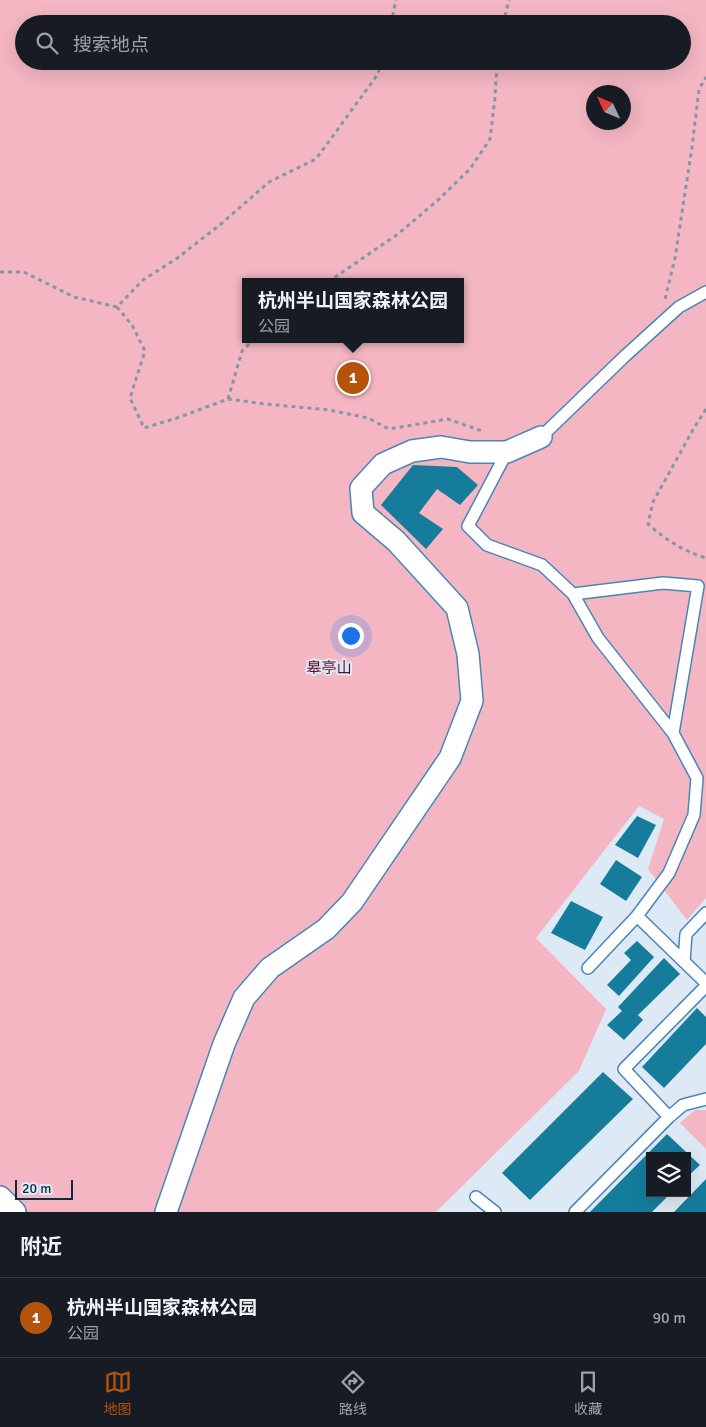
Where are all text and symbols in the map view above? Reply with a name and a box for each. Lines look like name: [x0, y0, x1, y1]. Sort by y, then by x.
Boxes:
search box: [15, 15, 691, 70]
icon: search: [33, 29, 61, 57]
text: 搜索地点: [73, 33, 149, 57]
north arrow: [586, 85, 631, 130]
popup: [242, 278, 464, 343]
text: 杭州半山国家森林公园: [258, 289, 448, 313]
text: 公园: [258, 317, 290, 337]
pin: 1: [337, 359, 369, 397]
your location: [338, 623, 364, 649]
park label: 皋亭山: [306, 659, 352, 677]
map controls: [646, 1152, 691, 1197]
button: layers: [646, 1152, 691, 1197]
scale bar: [15, 1177, 72, 1200]
text: 20 m: [22, 1180, 51, 1197]
text: 附近: [20, 1234, 62, 1260]
text: 杭州半山国家森林公园: [67, 1296, 257, 1320]
text: 1: [32, 1308, 40, 1328]
text: 90 m: [652, 1308, 686, 1328]
text: 公园: [67, 1324, 99, 1344]
tab: 地图: [104, 1368, 132, 1418]
tab: 路线: [339, 1368, 367, 1418]
tab: 收藏: [574, 1368, 602, 1418]

